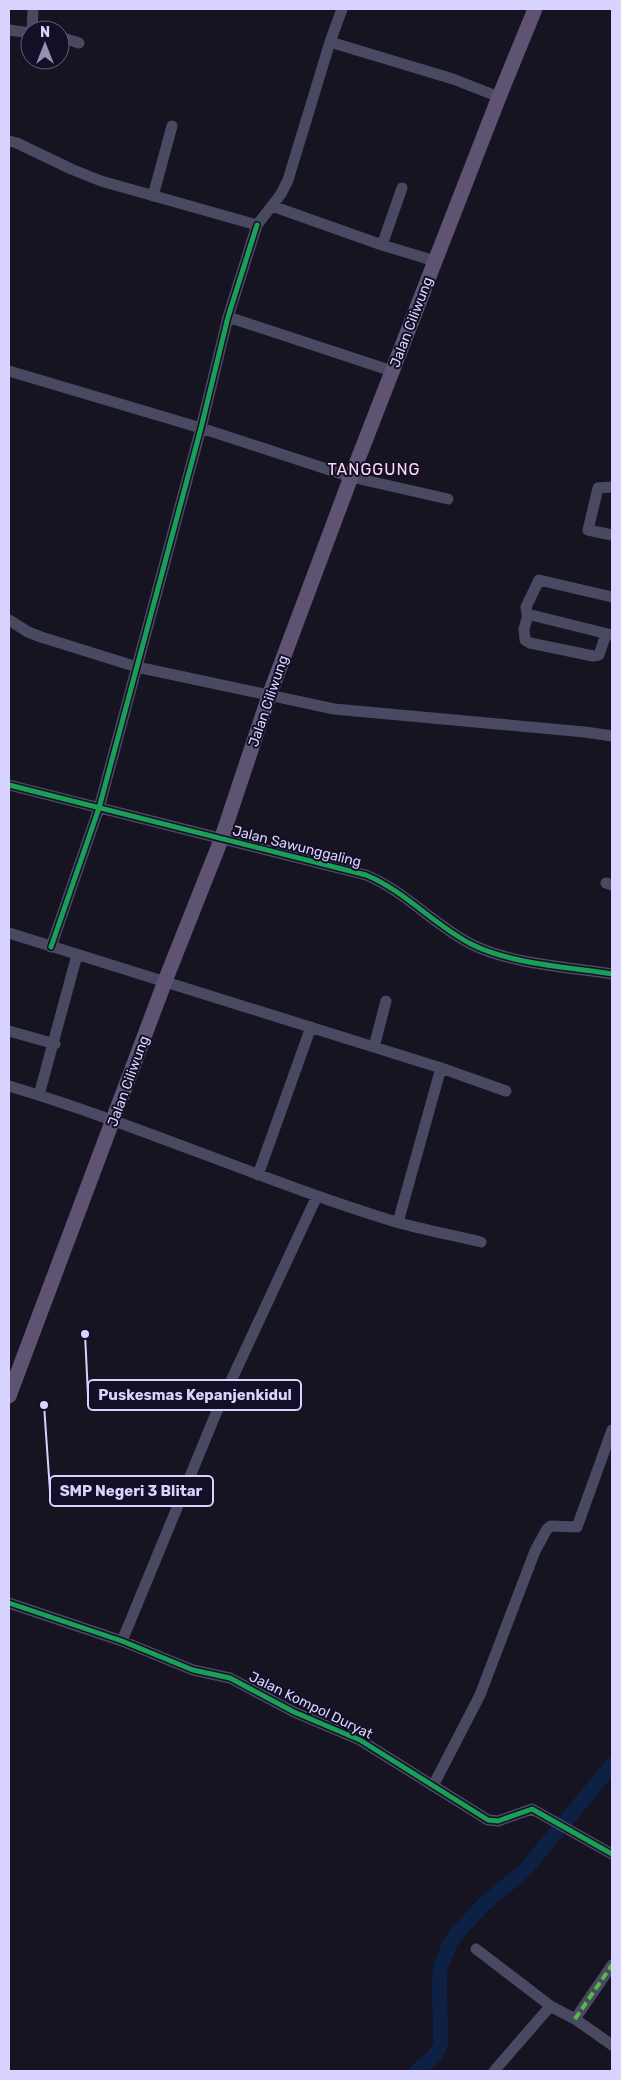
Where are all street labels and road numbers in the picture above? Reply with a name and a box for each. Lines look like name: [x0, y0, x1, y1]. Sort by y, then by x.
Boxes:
street label: Jalan Ciliwung: [386, 275, 437, 370]
street label: Jalan Ciliwung: [245, 653, 292, 749]
street label: Jalan Sawunggaling: [231, 822, 363, 871]
street label: Jalan Ciliwung: [104, 1033, 153, 1129]
street label: Jalan Kompol Duryat: [246, 1668, 376, 1743]

